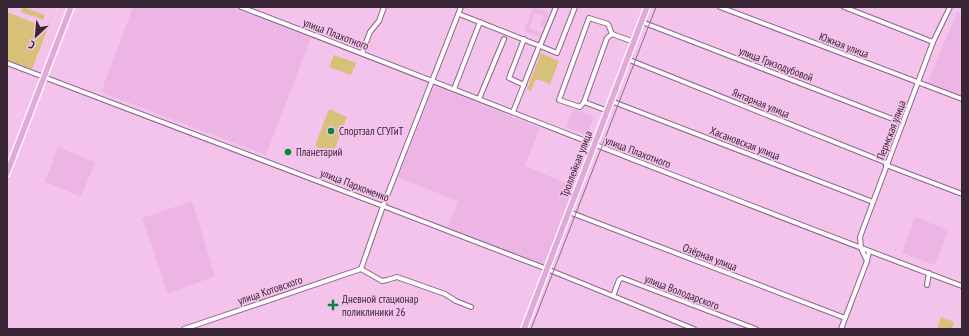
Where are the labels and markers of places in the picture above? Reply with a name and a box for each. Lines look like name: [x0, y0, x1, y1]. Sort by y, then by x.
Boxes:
place label: Спортзал СГУГиТ: [339, 124, 403, 138]
marker: Спортзал СГУГиТ: [326, 126, 336, 136]
place label: Планетарий: [296, 145, 343, 159]
marker: Планетарий: [283, 147, 293, 157]
place label: Дневной стационар поликлиники 26: [342, 292, 419, 319]
marker: Дневной стационар поликлиники 26: [327, 299, 339, 311]

